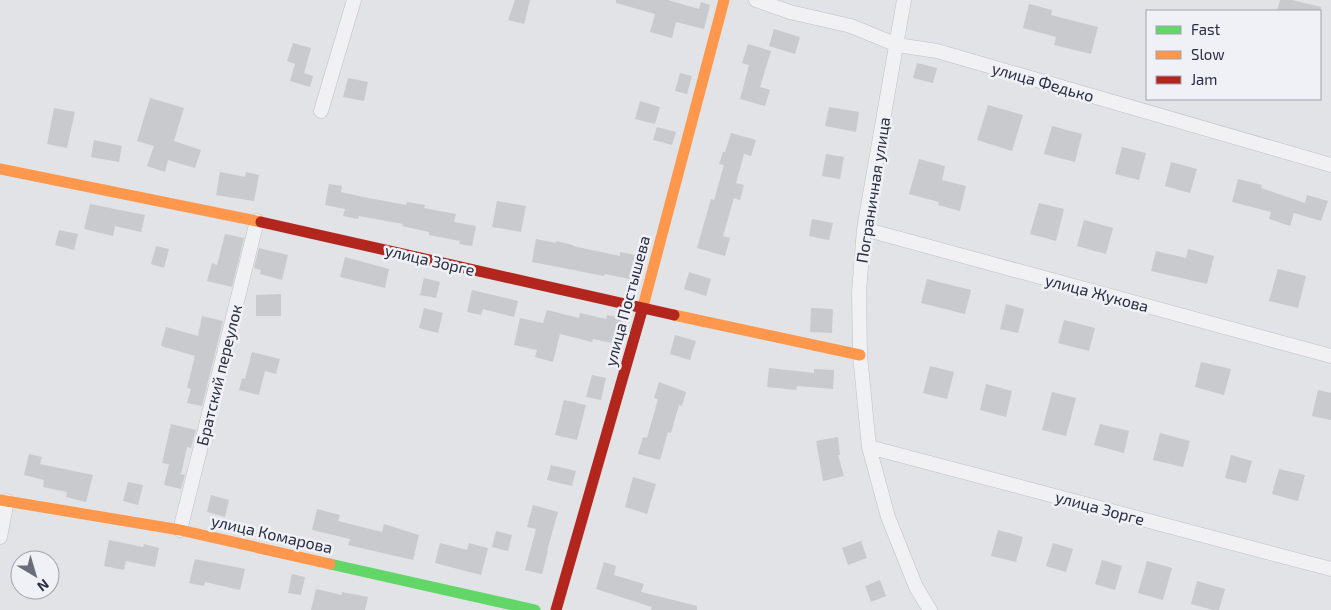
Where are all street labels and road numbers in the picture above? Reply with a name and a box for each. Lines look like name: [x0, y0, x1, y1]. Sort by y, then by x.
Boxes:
street label: улица Федько: [990, 58, 1096, 106]
street label: Пограничная улица: [852, 115, 894, 265]
street label: улица Постышева: [600, 233, 654, 369]
street label: улица Зорге: [383, 240, 477, 280]
street label: улица Жукова: [1043, 270, 1151, 316]
street label: Братский переулок: [192, 302, 246, 448]
street label: улица Зорге: [1053, 487, 1147, 529]
street label: улица Комарова: [209, 510, 335, 558]

